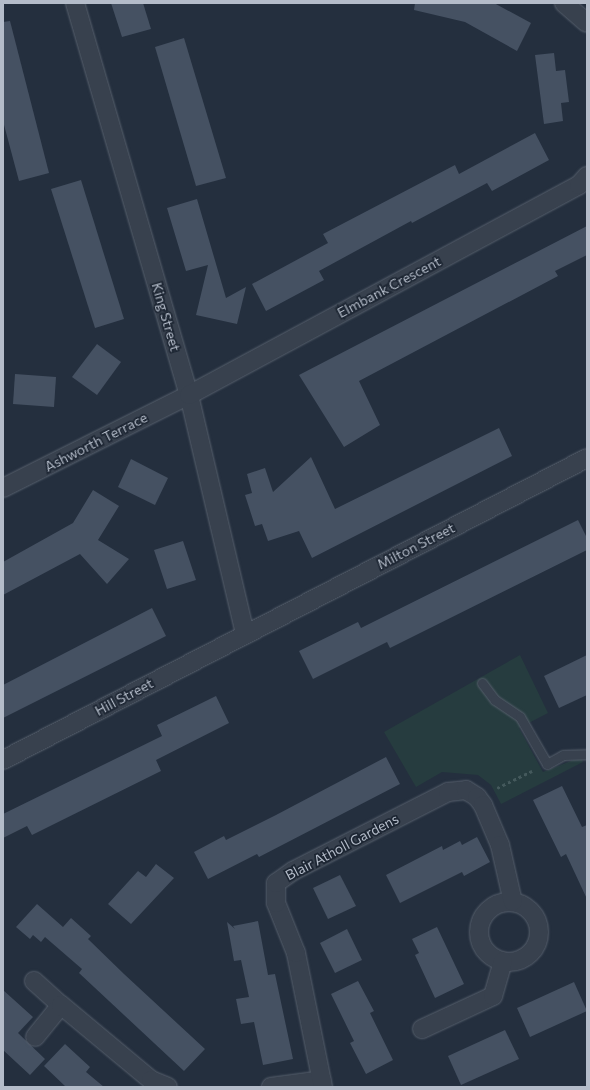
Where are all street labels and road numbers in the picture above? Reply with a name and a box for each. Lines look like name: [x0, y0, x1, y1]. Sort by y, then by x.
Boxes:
street label: Elmbank Crescent: [334, 253, 444, 321]
street label: King Street: [148, 281, 184, 353]
street label: Ashworth Terrace: [42, 409, 150, 475]
street label: Milton Street: [374, 519, 458, 573]
street label: Hill Street: [92, 675, 156, 719]
street label: Blair Atholl Gardens: [283, 810, 401, 884]

